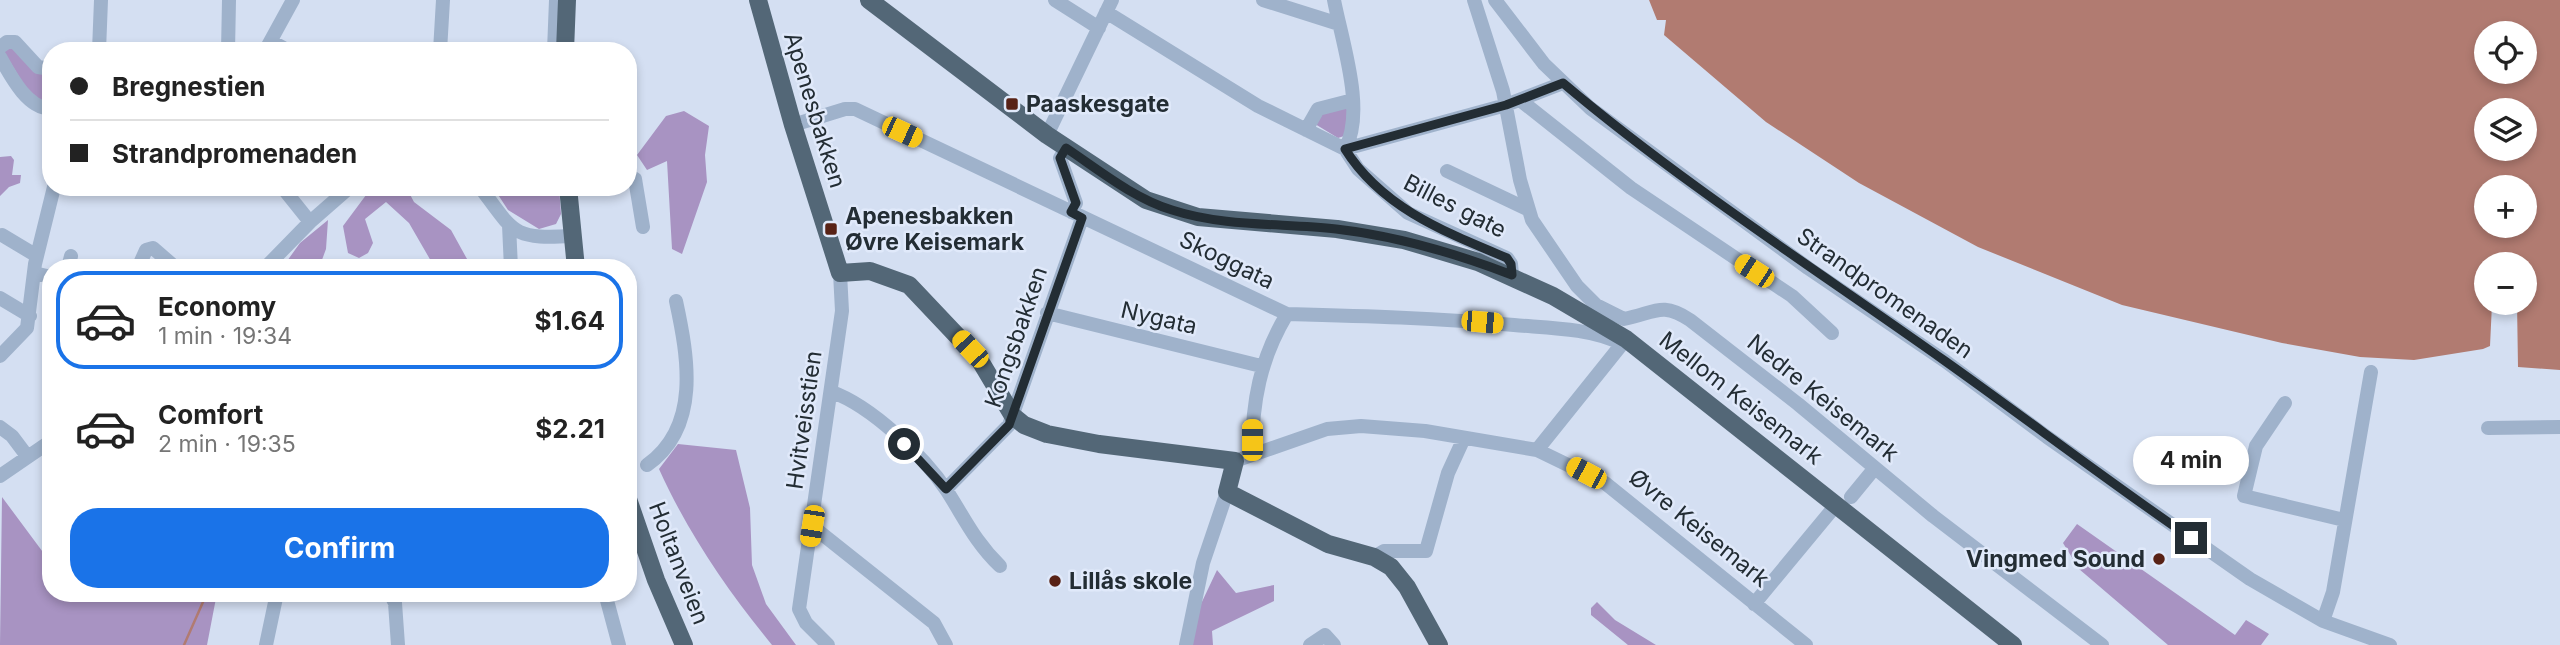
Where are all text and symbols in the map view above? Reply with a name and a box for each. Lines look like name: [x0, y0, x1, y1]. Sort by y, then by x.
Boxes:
map controls: [2474, 21, 2537, 315]
button: locate: [2474, 21, 2537, 84]
street label: Apenesbakken: [778, 29, 852, 191]
text: Bregnestien: [112, 71, 266, 102]
place label: Paaskesgate: [1026, 90, 1169, 118]
marker: Paaskesgate: [1004, 96, 1020, 112]
button: layers: [2474, 98, 2537, 161]
car: [879, 114, 926, 150]
text: Strandpromenaden: [112, 138, 357, 169]
street label: Billes gate: [1399, 168, 1511, 244]
button: +: [2474, 175, 2537, 238]
place label: Apenesbakken Øvre Keisemark: [845, 202, 1025, 256]
marker: Apenesbakken Øvre Keisemark: [823, 221, 839, 237]
street label: Strandpromenaden: [1791, 222, 1979, 364]
street label: Skoggata: [1175, 225, 1279, 295]
car: [1731, 251, 1778, 291]
button: −: [2474, 252, 2537, 315]
street label: Kongsbakken: [979, 263, 1053, 411]
icon: car: [74, 289, 137, 352]
text: Economy: [158, 291, 276, 322]
street label: Nygata: [1118, 296, 1200, 340]
text: $1.64: [534, 305, 605, 336]
car: [1461, 310, 1504, 334]
text: 1 min · 19:34: [158, 322, 292, 350]
car: [948, 326, 993, 372]
street label: Mellom Keisemark: [1654, 326, 1829, 471]
street label: Nedre Keisemark: [1742, 328, 1905, 468]
street label: Hvitveisstien: [780, 349, 828, 491]
icon: car: [74, 397, 137, 460]
text: Comfort: [158, 399, 263, 430]
text: $2.21: [535, 413, 605, 444]
car: [1242, 419, 1263, 461]
route start: [888, 428, 920, 460]
text: 2 min · 19:35: [158, 430, 296, 458]
callout: 4 min: [2133, 436, 2249, 486]
text: 4 min: [2160, 446, 2222, 474]
car: [1563, 454, 1610, 492]
street label: Øvre Keisemark: [1623, 463, 1775, 593]
street label: Holtanveien: [643, 498, 715, 628]
car: [799, 504, 826, 548]
button: Confirm: [70, 508, 609, 588]
route end: [2175, 522, 2207, 554]
place label: Vingmed Sound: [1966, 545, 2145, 573]
marker: Vingmed Sound: [2151, 551, 2167, 567]
place label: Lillås skole: [1069, 567, 1192, 595]
marker: Lillås skole: [1047, 573, 1063, 589]

